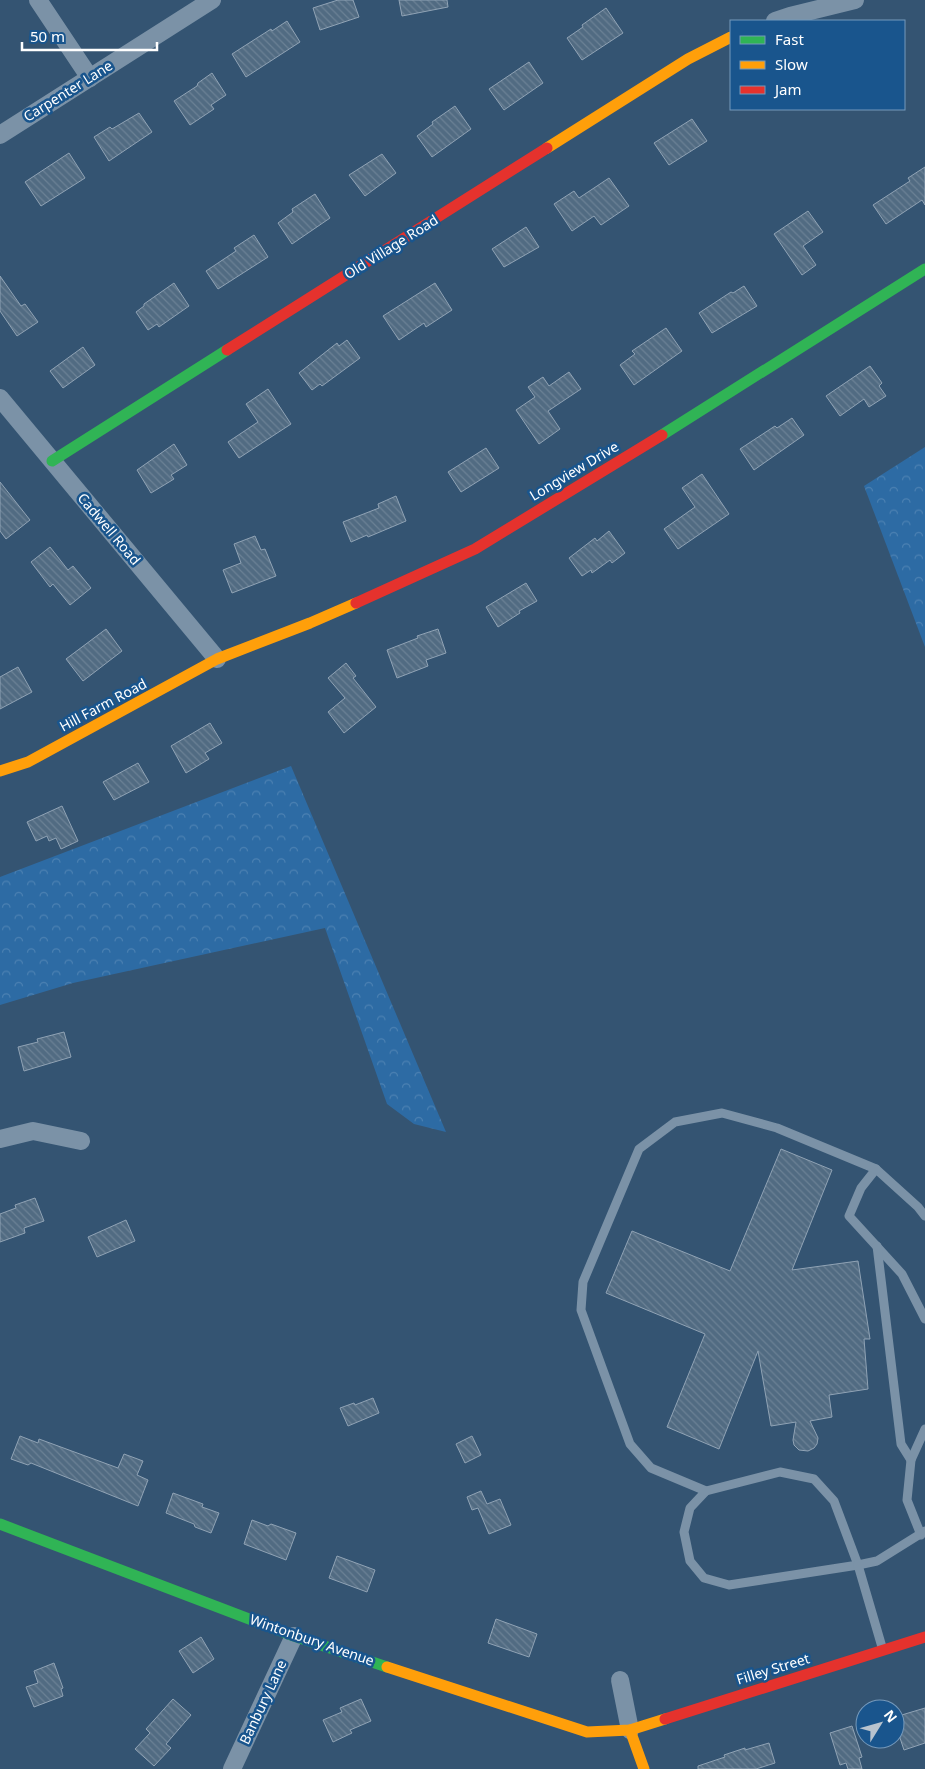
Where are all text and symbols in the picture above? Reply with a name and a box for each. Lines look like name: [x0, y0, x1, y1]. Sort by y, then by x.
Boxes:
scale bar: [22, 20, 158, 52]
legend: [730, 20, 905, 110]
text: 50 m: [30, 26, 65, 46]
text: Fast: [775, 29, 804, 49]
text: Slow: [775, 54, 808, 74]
street label: Carpenter Lane: [20, 56, 116, 126]
text: Jam: [773, 79, 802, 99]
street label: Old Village Road: [340, 210, 441, 283]
street label: Longview Drive: [526, 436, 622, 505]
street label: Cadwell Road: [74, 489, 145, 569]
street label: Hill Farm Road: [56, 674, 150, 736]
street label: Wintonbury Avenue: [247, 1609, 377, 1670]
street label: Filley Street: [734, 1648, 812, 1689]
street label: Banbury Lane: [235, 1656, 290, 1747]
north arrow: [855, 1699, 905, 1749]
text: N: [880, 1706, 902, 1726]

